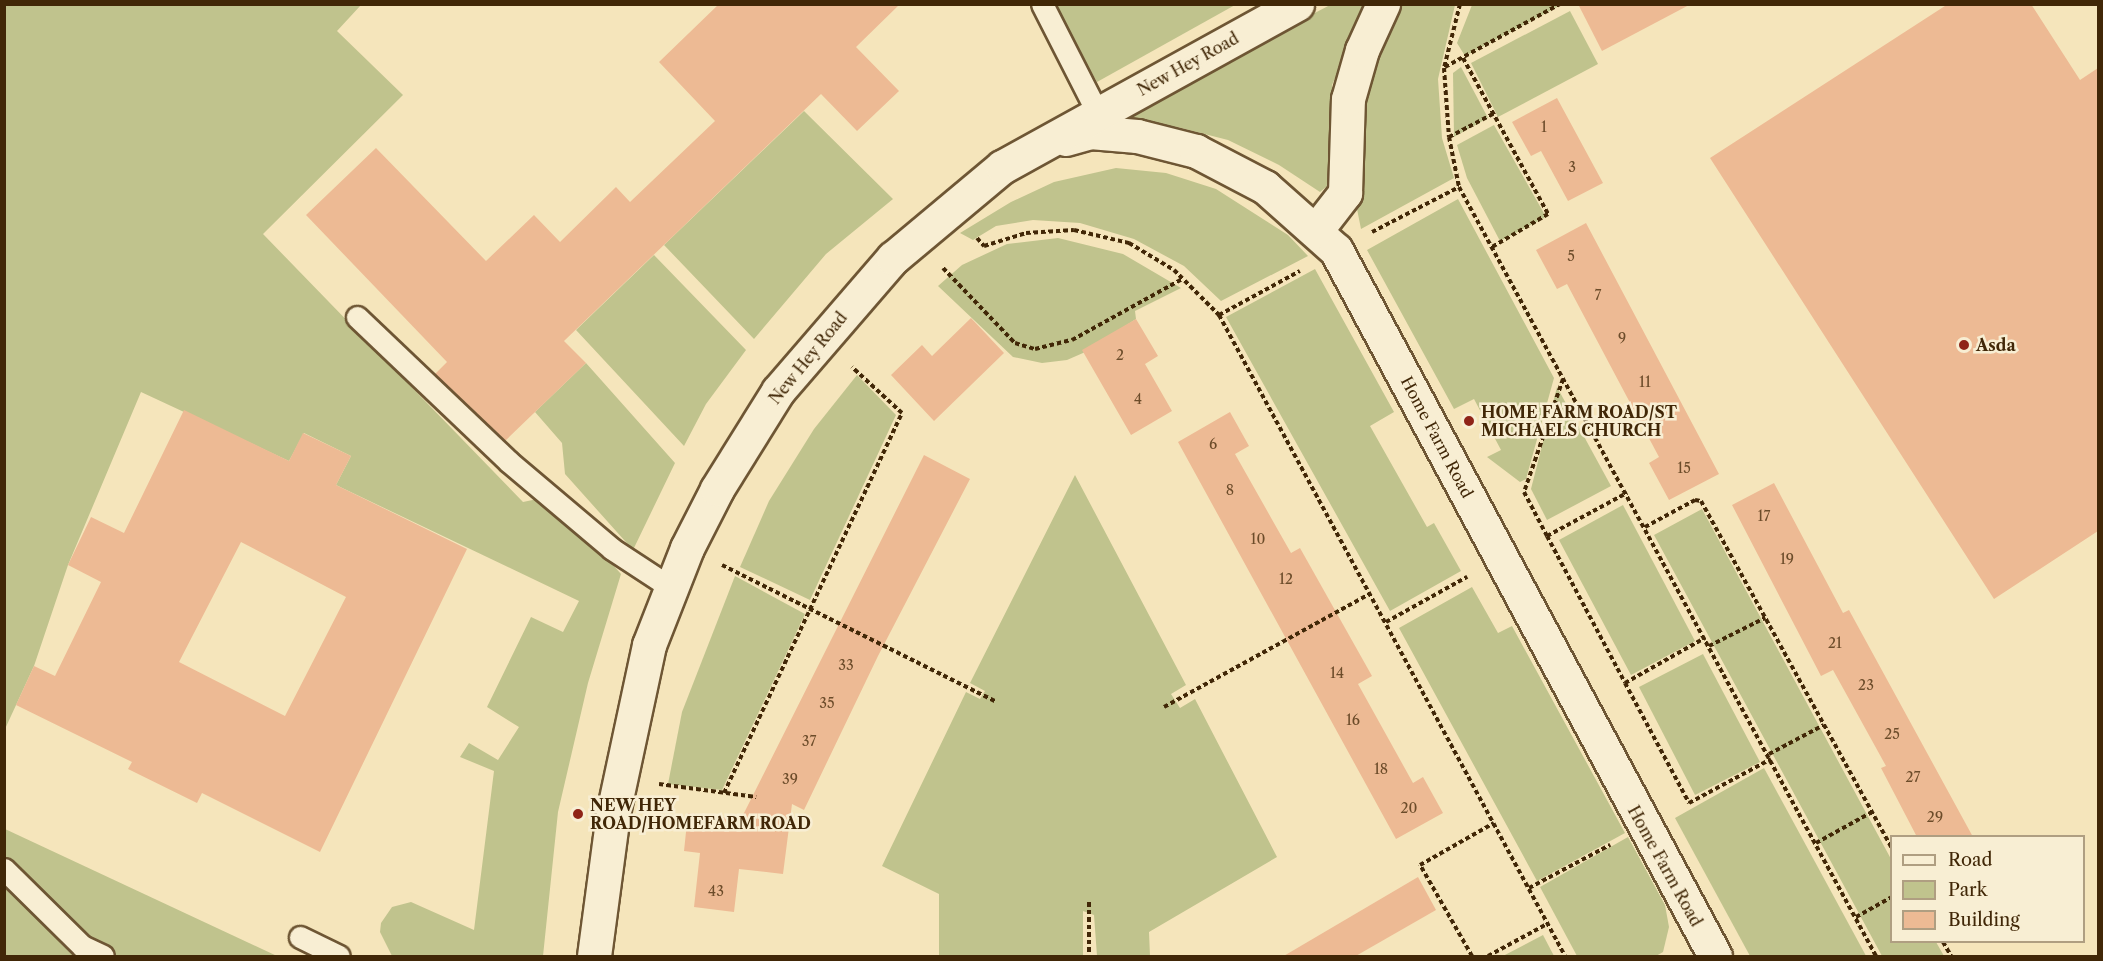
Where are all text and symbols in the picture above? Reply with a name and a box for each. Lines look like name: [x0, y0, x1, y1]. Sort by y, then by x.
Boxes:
street label: New Hey Road: [1134, 28, 1242, 100]
house number: 1: [1541, 119, 1547, 135]
house number: 3: [1568, 159, 1576, 175]
house number: 5: [1567, 248, 1575, 264]
house number: 7: [1595, 287, 1601, 303]
street label: New Hey Road: [765, 308, 851, 408]
house number: 9: [1618, 330, 1626, 346]
place label: Asda: [1976, 335, 2016, 355]
marker: Asda: [1957, 338, 1971, 352]
house number: 2: [1116, 347, 1124, 363]
street label: Home Farm Road: [1397, 373, 1477, 501]
house number: 11: [1639, 374, 1651, 390]
house number: 4: [1134, 391, 1142, 407]
place label: HOME FARM ROAD/ST MICHAELS CHURCH: [1481, 402, 1677, 440]
marker: HOME FARM ROAD/ST MICHAELS CHURCH: [1462, 414, 1476, 428]
house number: 6: [1209, 436, 1217, 452]
house number: 15: [1677, 460, 1691, 476]
house number: 8: [1226, 482, 1234, 498]
house number: 17: [1758, 508, 1770, 524]
house number: 10: [1251, 531, 1265, 547]
house number: 19: [1780, 551, 1794, 567]
house number: 12: [1279, 571, 1293, 587]
house number: 21: [1828, 635, 1842, 651]
house number: 33: [838, 657, 854, 673]
house number: 14: [1330, 665, 1344, 681]
house number: 23: [1858, 677, 1874, 693]
house number: 35: [819, 695, 835, 711]
house number: 16: [1346, 712, 1360, 728]
house number: 25: [1884, 726, 1900, 742]
house number: 37: [802, 733, 816, 749]
house number: 18: [1374, 761, 1388, 777]
house number: 27: [1906, 769, 1920, 785]
house number: 39: [782, 771, 798, 787]
place label: NEW HEY ROAD/HOMEFARM ROAD: [590, 795, 811, 833]
house number: 20: [1401, 800, 1417, 816]
street label: Home Farm Road: [1624, 802, 1706, 930]
marker: NEW HEY ROAD/HOMEFARM ROAD: [571, 807, 585, 821]
house number: 29: [1927, 809, 1943, 825]
legend: [1890, 835, 2085, 943]
text: Road: [1948, 849, 1993, 871]
text: Park: [1948, 879, 1987, 901]
house number: 43: [708, 883, 724, 899]
text: Building: [1948, 909, 2020, 931]

